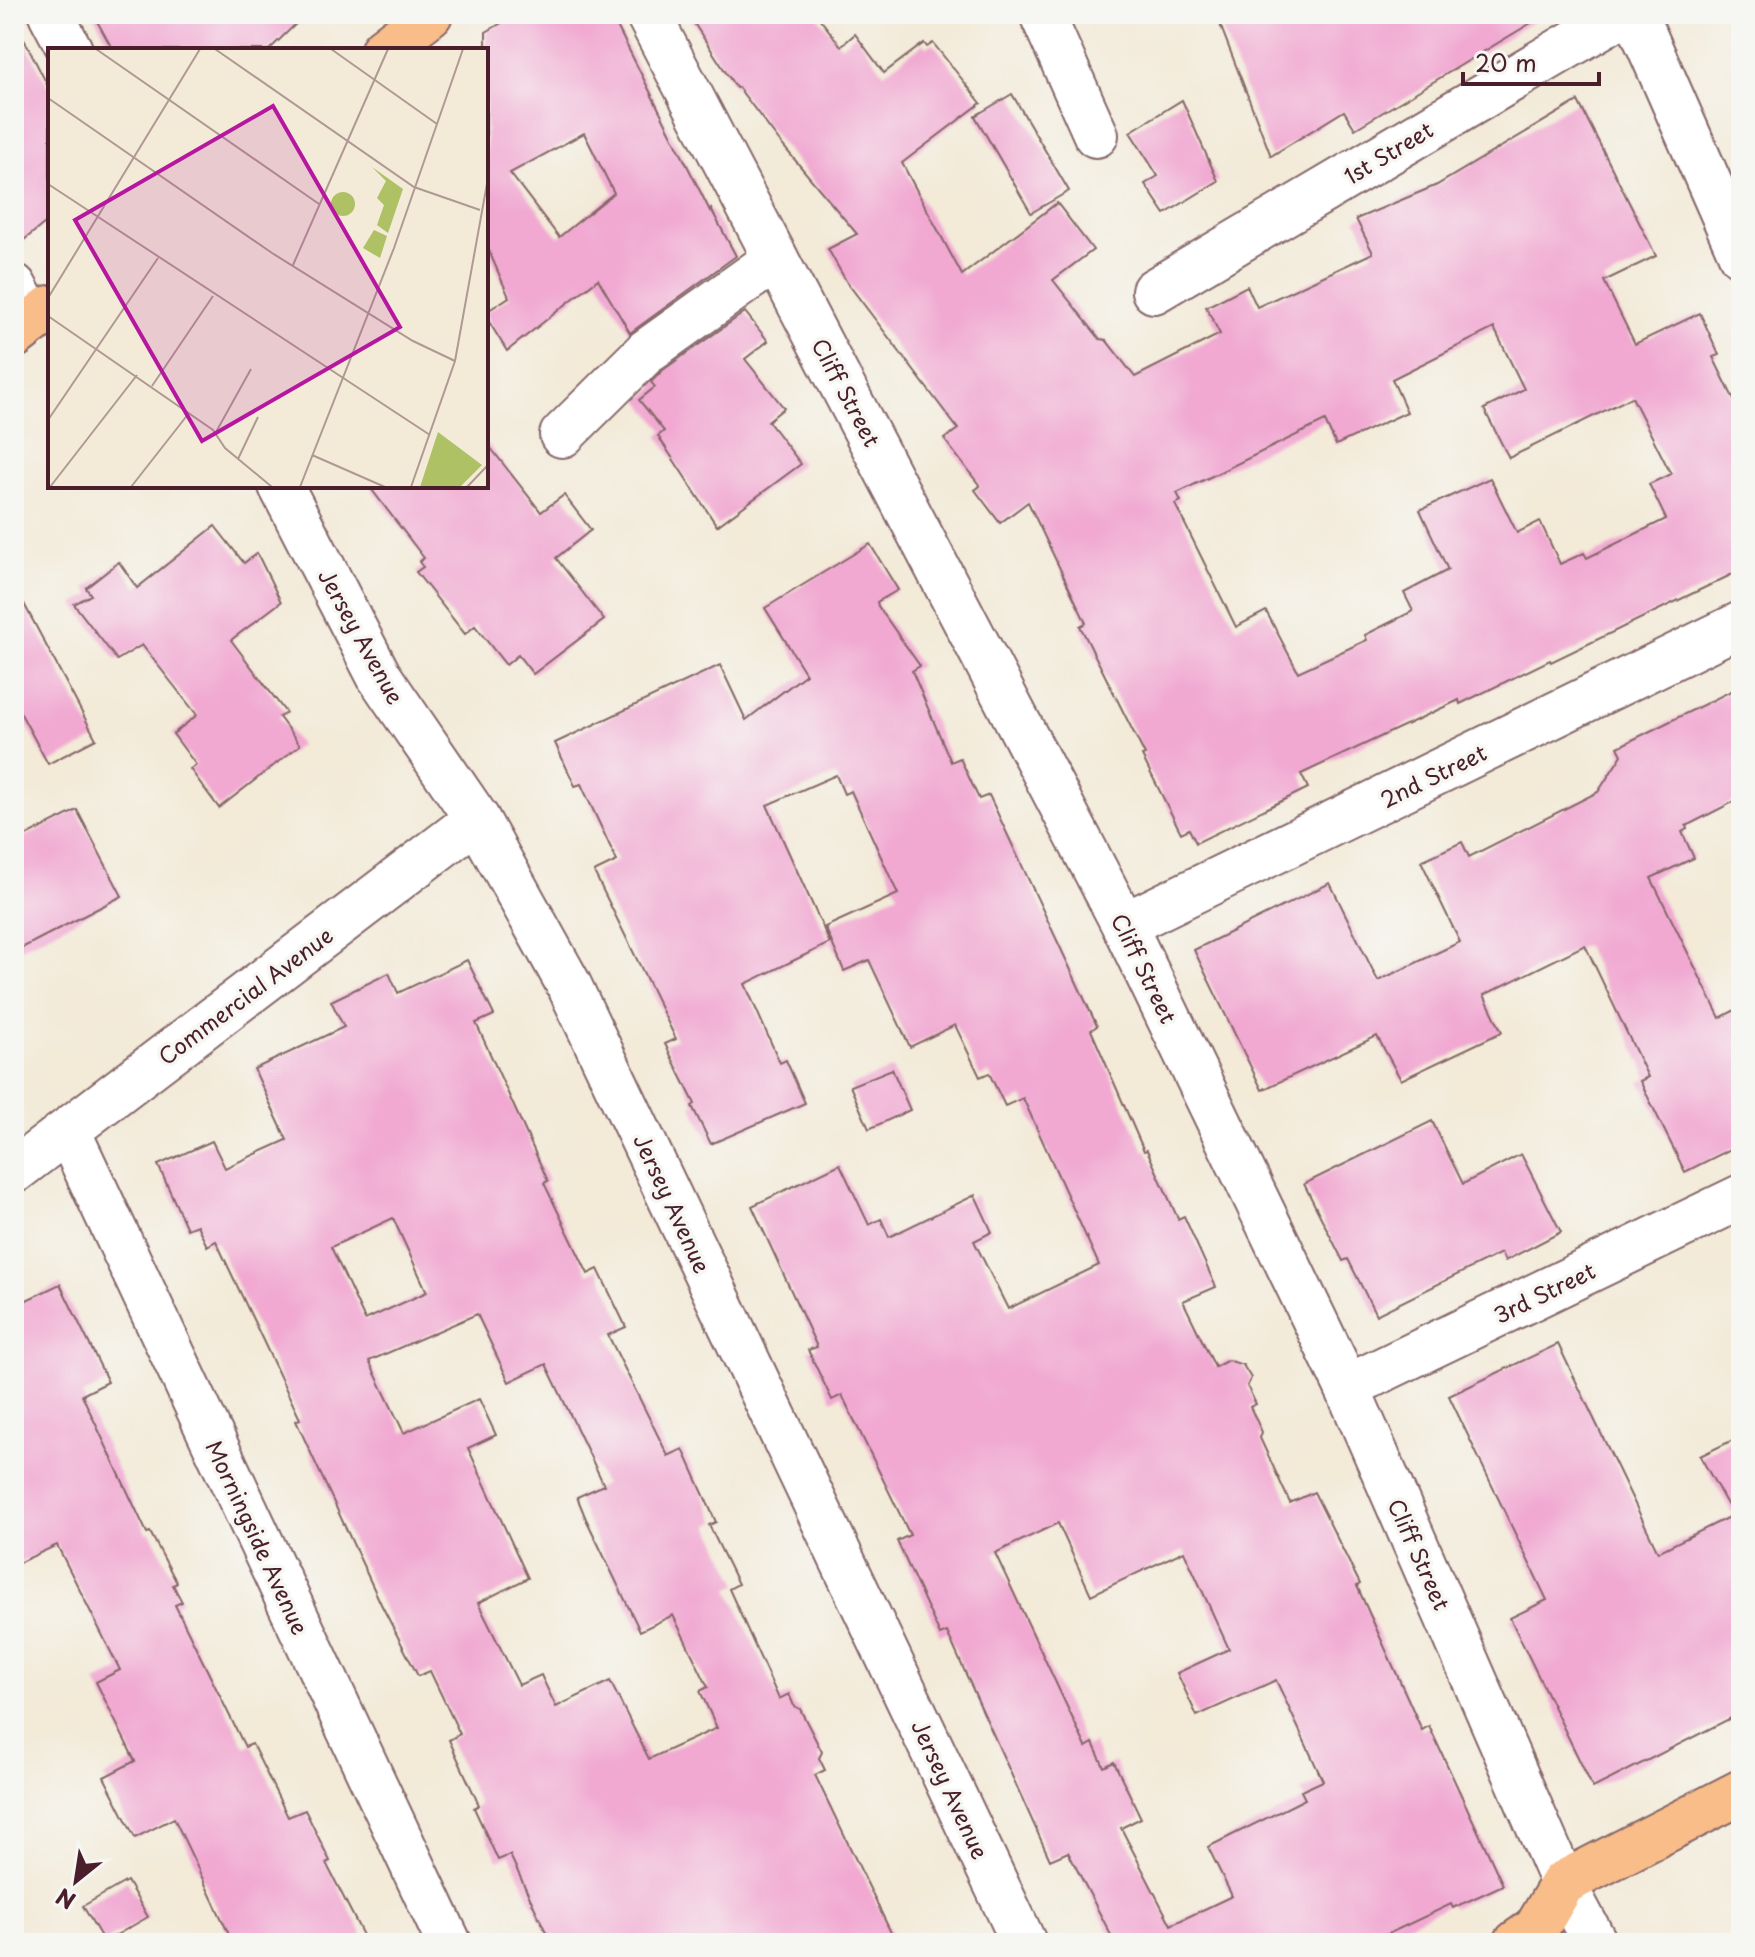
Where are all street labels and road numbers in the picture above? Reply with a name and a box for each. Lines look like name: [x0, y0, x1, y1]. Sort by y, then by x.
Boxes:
street label: 1st Street: [1337, 112, 1439, 192]
street label: Cliff Street: [804, 332, 890, 452]
street label: Jersey Avenue: [311, 562, 413, 710]
street label: 2nd Street: [1374, 735, 1492, 815]
street label: Cliff Street: [1104, 907, 1186, 1029]
street label: Commercial Avenue: [151, 918, 339, 1072]
street label: Jersey Avenue: [626, 1128, 720, 1278]
street label: 3rd Street: [1488, 1253, 1600, 1331]
street label: Morningside Avenue: [198, 1434, 318, 1640]
street label: Cliff Street: [1381, 1493, 1459, 1615]
street label: Jersey Avenue: [904, 1714, 998, 1864]

